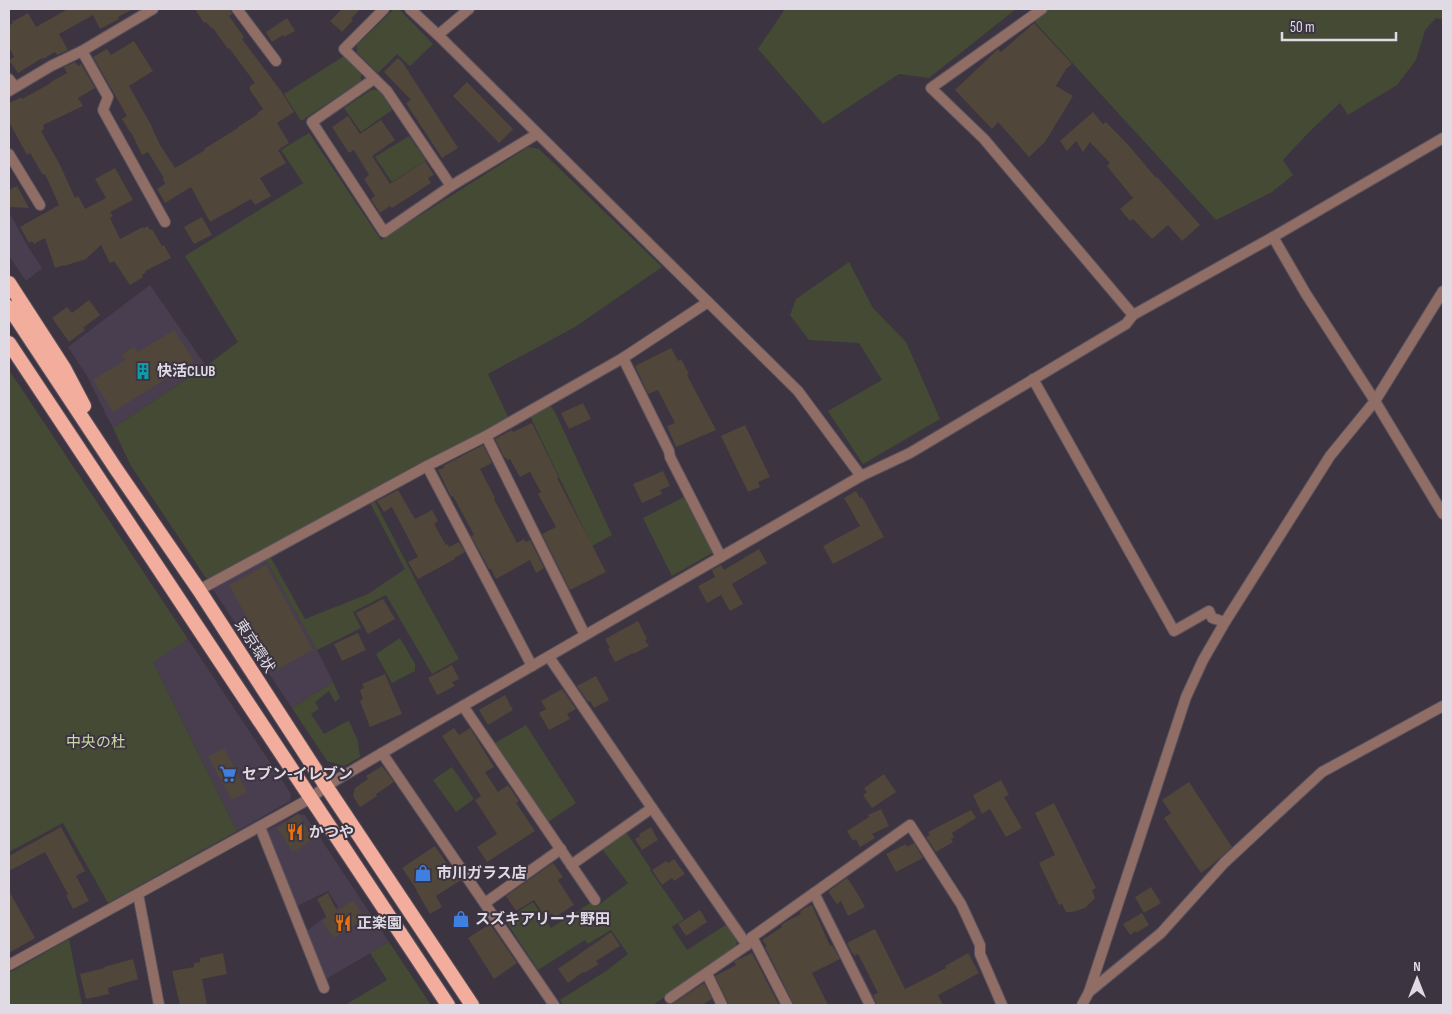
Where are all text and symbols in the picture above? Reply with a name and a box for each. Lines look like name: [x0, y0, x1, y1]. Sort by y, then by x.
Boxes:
scale bar: [1282, 10, 1396, 42]
text: 50 m: [1290, 18, 1315, 37]
building icon: 快活CLUB: [133, 361, 153, 381]
place label: 快活CLUB: [157, 362, 215, 381]
street label: 東京環状: [230, 616, 279, 677]
park label: 中央の杜: [66, 733, 126, 752]
supermarket icon: セブン-イレブン: [218, 764, 238, 784]
place label: セブン-イレブン: [242, 765, 353, 784]
restaurant icon: かつや: [285, 822, 305, 842]
place label: かつや: [309, 823, 354, 842]
shop icon: 市川ガラス店: [413, 863, 433, 883]
place label: 市川ガラス店: [437, 864, 527, 883]
shop icon: スズキアリーナ野田: [451, 909, 471, 929]
place label: スズキアリーナ野田: [475, 910, 610, 929]
restaurant icon: 正楽園: [333, 913, 353, 933]
place label: 正楽園: [357, 914, 402, 933]
north arrow: [1392, 954, 1442, 1004]
text: N: [1413, 958, 1421, 975]

